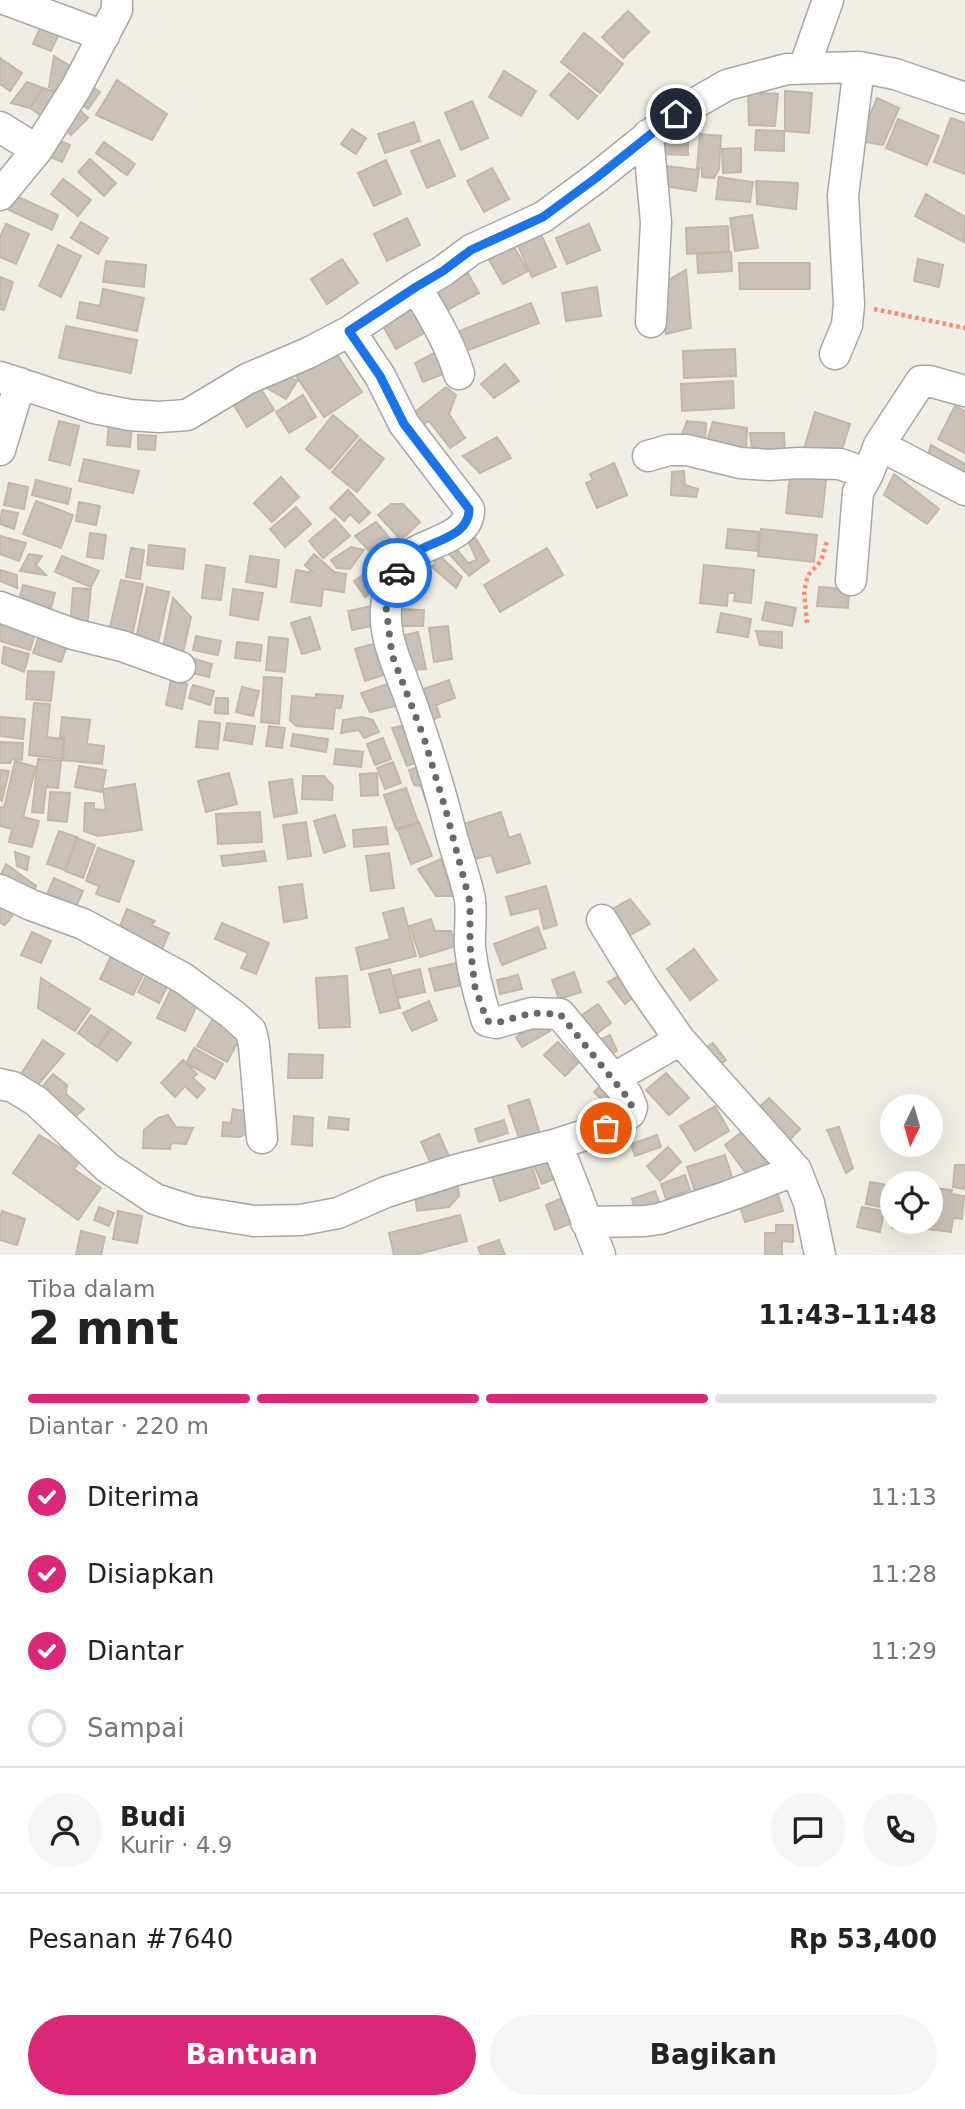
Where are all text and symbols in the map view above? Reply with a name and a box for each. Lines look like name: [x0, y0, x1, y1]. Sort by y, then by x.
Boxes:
pin: [646, 84, 706, 144]
icon: home: [657, 95, 695, 133]
courier: [362, 538, 432, 608]
icon: car: [378, 554, 416, 592]
north arrow: [880, 1094, 943, 1157]
map controls: [880, 1094, 943, 1234]
pin: [576, 1098, 636, 1158]
icon: bag: [587, 1109, 625, 1147]
button: locate: [880, 1171, 943, 1234]
text: Tiba dalam: [28, 1276, 155, 1302]
text: 11:43–11:48: [758, 1300, 937, 1330]
text: 2 mnt: [28, 1301, 179, 1355]
text: Diantar · 220 m: [28, 1413, 209, 1439]
icon: check: [28, 1478, 66, 1516]
text: Diterima: [87, 1482, 200, 1512]
text: 11:13: [871, 1484, 937, 1510]
icon: check: [28, 1555, 66, 1593]
text: Disiapkan: [87, 1559, 214, 1589]
text: 11:28: [871, 1561, 937, 1587]
icon: check: [28, 1632, 66, 1670]
text: Diantar: [87, 1636, 183, 1666]
text: 11:29: [871, 1638, 937, 1664]
text: Sampai: [87, 1713, 184, 1743]
button: person: [28, 1793, 102, 1867]
button: chat: [771, 1793, 845, 1867]
button: phone: [863, 1793, 937, 1867]
text: Budi: [120, 1802, 186, 1832]
text: Kurir · 4.9: [120, 1832, 232, 1858]
text: Pesanan #7640: [28, 1924, 233, 1954]
text: Rp 53,400: [789, 1924, 937, 1954]
button: Bantuan: [28, 2015, 476, 2095]
button: Bagikan: [490, 2015, 937, 2095]

